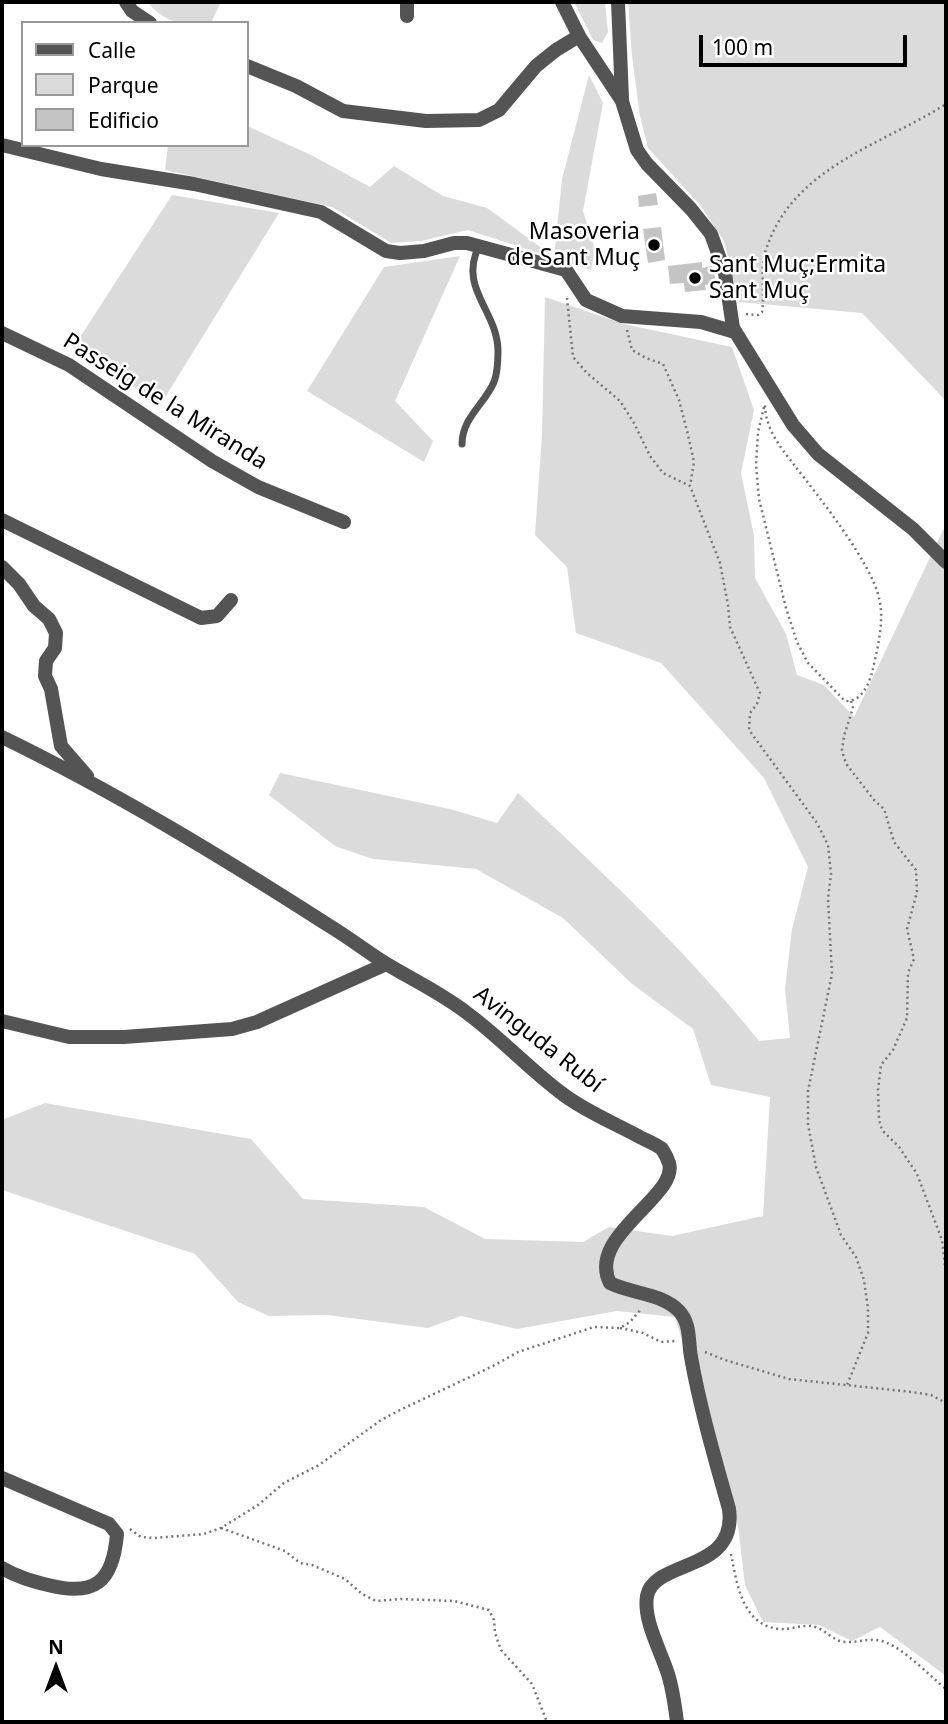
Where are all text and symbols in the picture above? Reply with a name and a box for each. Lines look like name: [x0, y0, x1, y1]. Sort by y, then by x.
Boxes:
legend: [21, 21, 248, 147]
scale bar: [703, 21, 911, 65]
text: 100 m: [712, 33, 773, 61]
text: Calle: [88, 36, 136, 64]
text: Parque: [88, 71, 158, 99]
text: Edificio: [88, 106, 159, 134]
place label: Masoveria de Sant Muç: [507, 218, 640, 272]
marker: Masoveria de Sant Muç: [646, 237, 662, 253]
place label: Sant Muç;Ermita Sant Muç: [709, 251, 886, 305]
marker: Sant Muç;Ermita Sant Muç: [687, 270, 703, 286]
street label: Passeig de la Miranda: [58, 328, 272, 476]
street label: Avinguda Rubí: [468, 981, 608, 1099]
north arrow: [21, 1633, 91, 1703]
text: N: [48, 1634, 64, 1660]

